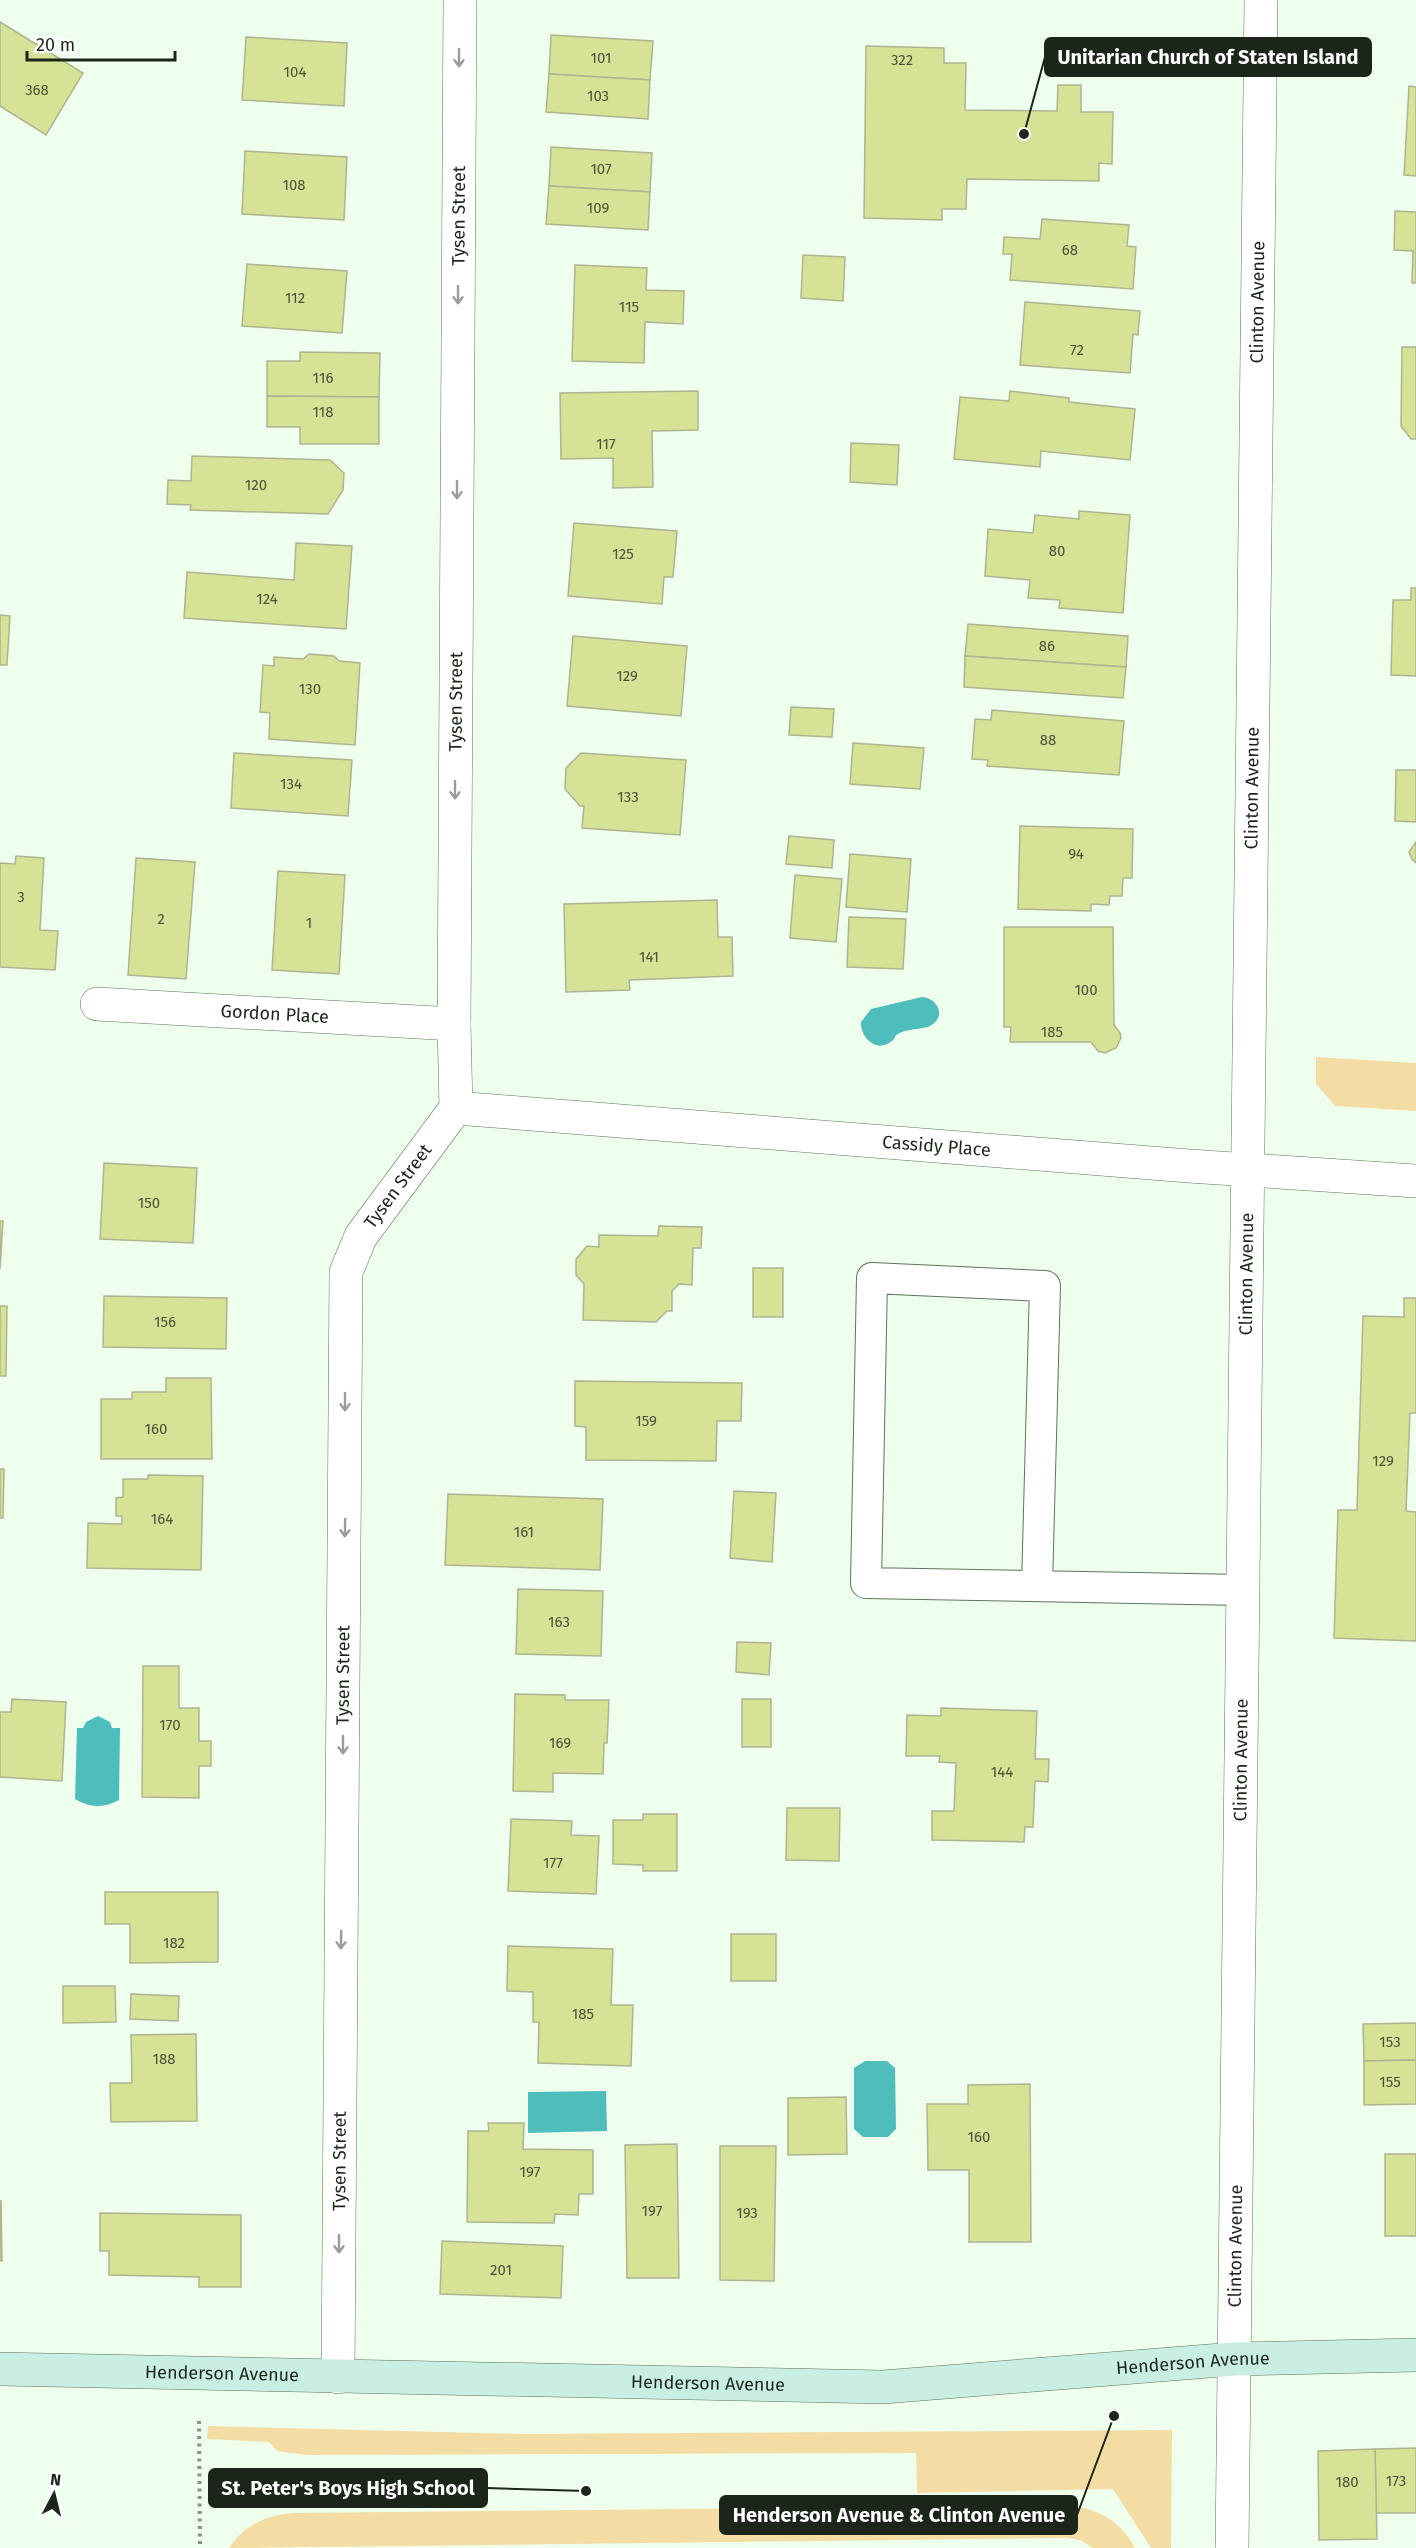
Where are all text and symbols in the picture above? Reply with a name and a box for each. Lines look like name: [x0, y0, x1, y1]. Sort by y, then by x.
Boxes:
scale bar: [27, 24, 176, 62]
text: 20 m: [36, 34, 75, 56]
callout: Unitarian Church of Staten Island: [1045, 38, 1371, 76]
text: Unitarian Church of Staten Island: [1057, 45, 1359, 69]
one-way arrow: [453, 48, 465, 68]
house number: 101: [591, 49, 612, 67]
house number: 322: [891, 51, 913, 69]
house number: 104: [284, 63, 306, 81]
house number: 368: [25, 81, 49, 99]
house number: 103: [587, 87, 609, 105]
house number: 107: [590, 160, 612, 178]
street label: Tysen Street: [447, 165, 470, 265]
house number: 108: [282, 176, 306, 194]
house number: 109: [587, 199, 609, 217]
house number: 68: [1062, 241, 1078, 259]
street label: Clinton Avenue: [1246, 241, 1269, 364]
one-way arrow: [452, 285, 464, 305]
house number: 112: [285, 289, 305, 307]
house number: 115: [619, 298, 639, 316]
house number: 72: [1070, 341, 1084, 359]
house number: 116: [313, 369, 333, 387]
house number: 118: [312, 403, 334, 421]
house number: 117: [596, 435, 616, 453]
house number: 120: [245, 476, 267, 494]
one-way arrow: [451, 480, 463, 500]
house number: 80: [1049, 542, 1065, 560]
house number: 125: [612, 545, 634, 563]
house number: 124: [256, 590, 278, 608]
house number: 86: [1039, 637, 1055, 655]
street label: Tysen Street: [445, 651, 467, 751]
house number: 129: [616, 667, 638, 685]
house number: 130: [299, 680, 321, 698]
street label: Clinton Avenue: [1240, 727, 1264, 850]
house number: 88: [1040, 731, 1056, 749]
house number: 134: [280, 775, 302, 793]
one-way arrow: [449, 780, 461, 800]
house number: 133: [617, 788, 639, 806]
house number: 94: [1068, 845, 1084, 863]
house number: 3: [17, 888, 25, 906]
house number: 2: [157, 910, 165, 928]
house number: 1: [306, 914, 312, 932]
house number: 141: [639, 948, 659, 966]
house number: 100: [1074, 981, 1098, 999]
street label: Gordon Place: [220, 1000, 329, 1028]
house number: 185: [1041, 1023, 1063, 1041]
street label: Cassidy Place: [881, 1131, 992, 1161]
street label: Tysen Street: [359, 1139, 437, 1233]
house number: 150: [138, 1194, 160, 1212]
street label: Clinton Avenue: [1235, 1213, 1258, 1336]
house number: 156: [154, 1313, 176, 1331]
one-way arrow: [339, 1392, 351, 1412]
house number: 159: [635, 1412, 657, 1430]
house number: 160: [145, 1420, 167, 1438]
house number: 129: [1372, 1452, 1394, 1470]
house number: 164: [151, 1510, 173, 1528]
one-way arrow: [339, 1518, 351, 1538]
house number: 161: [514, 1523, 534, 1541]
house number: 163: [548, 1613, 570, 1631]
street label: Tysen Street: [332, 1625, 354, 1725]
street label: Clinton Avenue: [1229, 1699, 1253, 1822]
house number: 170: [159, 1716, 181, 1734]
house number: 169: [549, 1734, 571, 1752]
one-way arrow: [337, 1735, 349, 1755]
house number: 144: [991, 1763, 1013, 1781]
house number: 177: [543, 1854, 563, 1872]
one-way arrow: [335, 1930, 347, 1950]
house number: 182: [163, 1934, 185, 1952]
house number: 185: [572, 2005, 594, 2023]
house number: 153: [1379, 2033, 1401, 2051]
house number: 188: [152, 2050, 176, 2068]
house number: 155: [1379, 2073, 1401, 2091]
street label: Tysen Street: [328, 2111, 351, 2211]
house number: 160: [968, 2128, 990, 2146]
house number: 197: [520, 2163, 541, 2181]
street label: Clinton Avenue: [1224, 2185, 1247, 2308]
house number: 197: [642, 2202, 663, 2220]
house number: 193: [736, 2204, 758, 2222]
one-way arrow: [333, 2234, 345, 2254]
house number: 201: [490, 2261, 512, 2279]
street label: Henderson Avenue: [1115, 2347, 1270, 2379]
street label: Henderson Avenue: [145, 2361, 299, 2386]
street label: Henderson Avenue: [631, 2371, 785, 2396]
north arrow: [24, 2464, 84, 2524]
callout: St. Peter's Boys High School: [209, 2469, 487, 2507]
text: N: [49, 2470, 62, 2490]
house number: 173: [1386, 2472, 1406, 2490]
house number: 180: [1335, 2473, 1359, 2491]
text: St. Peter's Boys High School: [221, 2476, 475, 2500]
callout: Henderson Avenue & Clinton Avenue: [720, 2496, 1077, 2534]
text: Henderson Avenue & Clinton Avenue: [733, 2503, 1065, 2527]

